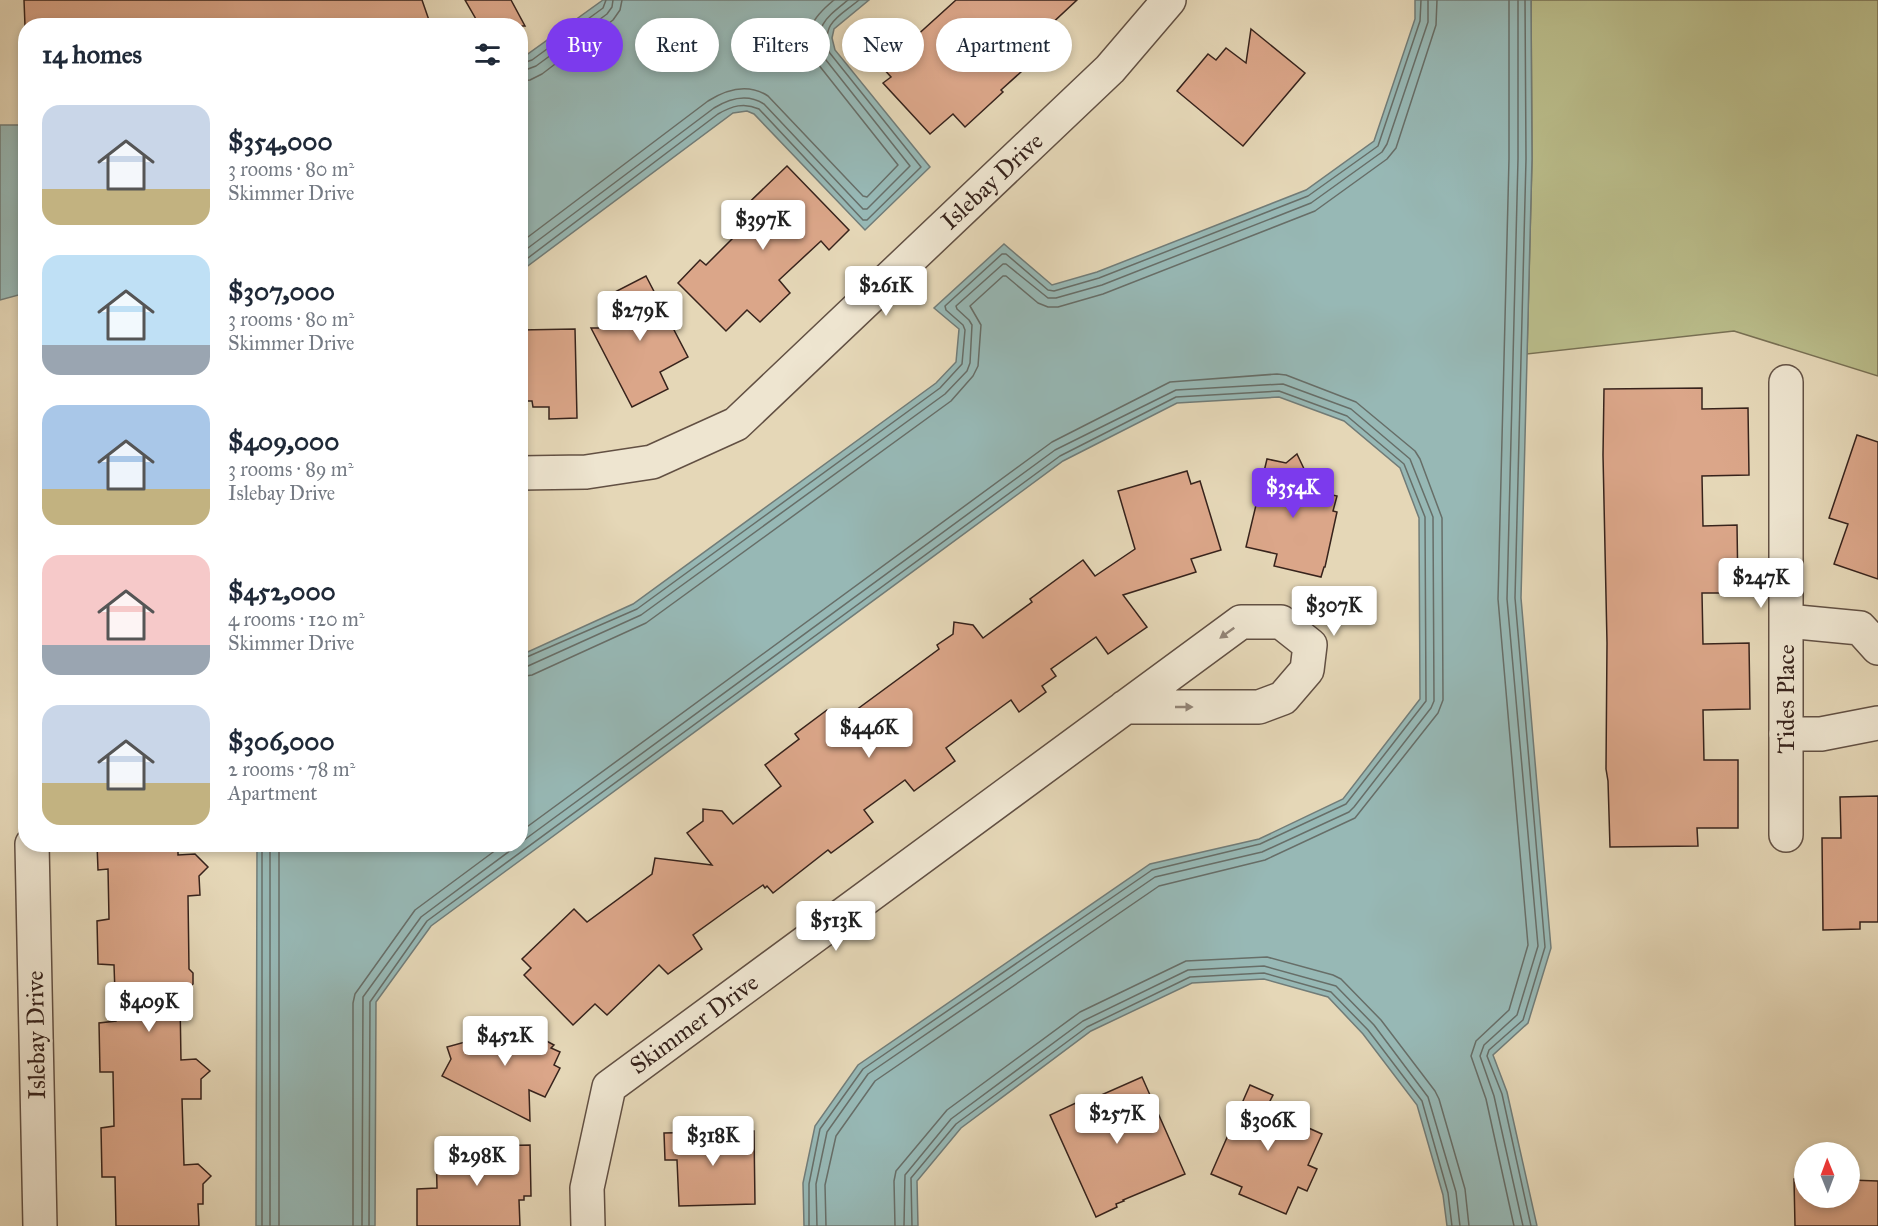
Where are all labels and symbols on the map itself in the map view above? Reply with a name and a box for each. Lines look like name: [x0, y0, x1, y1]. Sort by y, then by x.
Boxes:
street label: Islebay Drive: [935, 126, 1049, 236]
pin: $397K: [721, 200, 805, 251]
pin: $261K: [844, 266, 928, 317]
pin: $279K: [598, 291, 682, 342]
pin: $354K: [1251, 468, 1335, 519]
pin: $247K: [1719, 558, 1803, 609]
pin: $307K: [1292, 586, 1376, 637]
one-way arrow: [1219, 627, 1235, 639]
street label: Tides Place: [1771, 644, 1801, 754]
one-way arrow: [1174, 702, 1193, 712]
pin: $446K: [827, 708, 911, 759]
pin: $513K: [794, 901, 878, 952]
street label: Skimmer Drive: [624, 967, 764, 1081]
street label: Islebay Drive: [20, 970, 52, 1100]
pin: $409K: [107, 982, 191, 1033]
pin: $452K: [463, 1016, 547, 1067]
pin: $257K: [1075, 1094, 1159, 1145]
pin: $306K: [1226, 1101, 1310, 1152]
pin: $318K: [671, 1116, 755, 1167]
pin: $298K: [435, 1136, 519, 1187]
north arrow: [1794, 1142, 1860, 1208]

